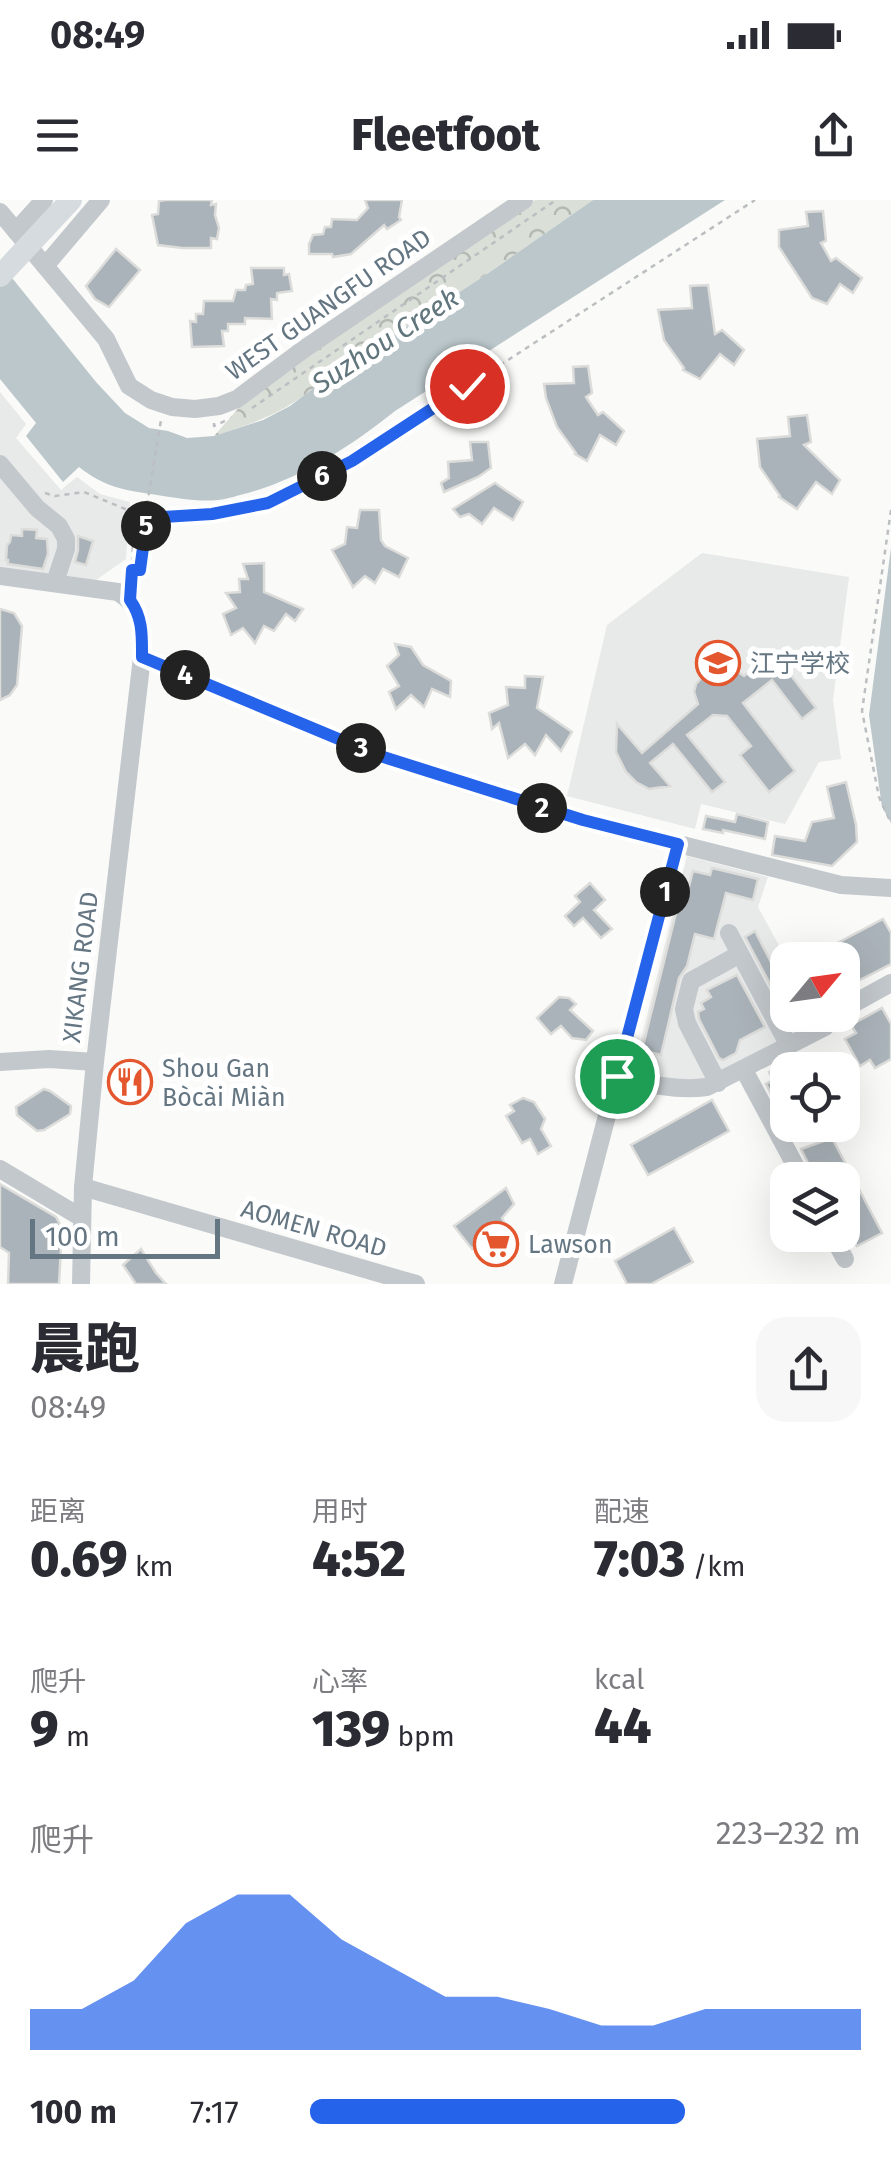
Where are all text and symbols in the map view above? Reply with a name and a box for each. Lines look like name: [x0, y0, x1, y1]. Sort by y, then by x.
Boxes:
text: 08:49: [50, 12, 145, 58]
icon: menu: [30, 108, 85, 163]
text: Fleetfoot: [351, 108, 540, 162]
icon: share: [806, 108, 861, 163]
street label: WEST GUANGFU ROAD: [220, 223, 437, 387]
water label: Suzhou Creek: [305, 281, 465, 401]
pin: [425, 344, 510, 429]
icon: check: [440, 359, 495, 414]
pin: 6: [297, 451, 347, 501]
text: 6: [314, 459, 330, 492]
pin: 5: [121, 501, 171, 551]
text: 5: [138, 509, 154, 542]
school or university icon: 江宁学校: [695, 640, 741, 686]
place label: 江宁学校: [750, 649, 850, 679]
pin: 4: [160, 650, 210, 700]
text: 4: [177, 658, 193, 691]
pin: 3: [336, 723, 386, 773]
text: 3: [354, 731, 368, 764]
pin: 2: [517, 783, 567, 833]
text: 2: [535, 791, 549, 824]
pin: 1: [640, 867, 690, 917]
text: 1: [659, 875, 672, 908]
street label: XIKANG ROAD: [57, 890, 105, 1044]
north arrow: [770, 942, 860, 1032]
map controls: [770, 942, 860, 1252]
pin: [575, 1034, 660, 1119]
icon: arrive: [590, 1049, 645, 1104]
button: locate: [770, 1052, 860, 1142]
place label: Shou Gan Bòcài Miàn: [162, 1054, 286, 1113]
restaurant icon: Shou Gan Bòcài Miàn: [107, 1059, 153, 1105]
button: layers: [770, 1162, 860, 1252]
street label: AOMEN ROAD: [237, 1194, 390, 1264]
scale bar: [30, 1214, 220, 1258]
text: 100 m: [45, 1220, 120, 1253]
supermarket icon: Lawson: [473, 1221, 519, 1267]
place label: Lawson: [528, 1230, 613, 1260]
text: 晨跑: [30, 1317, 140, 1383]
button: share: [756, 1317, 861, 1422]
text: 08:49: [30, 1388, 106, 1426]
text: 距离: [30, 1495, 86, 1528]
text: 用时: [312, 1495, 368, 1528]
text: 配速: [594, 1495, 650, 1528]
text: 0.69: [30, 1529, 128, 1589]
text: 4:52: [312, 1529, 406, 1589]
text: 7:03: [594, 1529, 685, 1589]
text: km: [128, 1550, 173, 1583]
text: /km: [685, 1550, 746, 1583]
text: kcal: [594, 1663, 644, 1696]
text: 爬升: [30, 1665, 86, 1698]
text: 心率: [312, 1665, 368, 1698]
text: 44: [594, 1696, 652, 1756]
text: 9: [30, 1699, 59, 1759]
text: 139: [312, 1699, 390, 1759]
text: m: [59, 1720, 90, 1753]
text: bpm: [390, 1720, 455, 1753]
text: 223–232 m: [716, 1814, 861, 1852]
text: 爬升: [30, 1821, 94, 1859]
text: 100 m: [30, 2093, 117, 2131]
text: 7:17: [190, 2093, 239, 2131]

